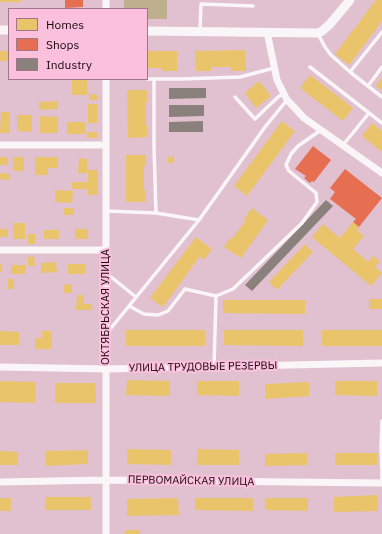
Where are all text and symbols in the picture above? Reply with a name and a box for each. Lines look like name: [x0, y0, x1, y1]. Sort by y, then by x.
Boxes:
legend: [8, 8, 148, 80]
text: Homes: [46, 17, 84, 32]
text: Shops: [46, 37, 79, 52]
text: Industry: [46, 57, 92, 72]
street label: ОКТЯБРЬСКАЯ УЛИЦА: [99, 249, 113, 365]
street label: УЛИЦА ТРУДОВЫЕ РЕЗЕРВЫ: [129, 359, 277, 375]
street label: ПЕРВОМАЙСКАЯ УЛИЦА: [128, 473, 254, 489]

